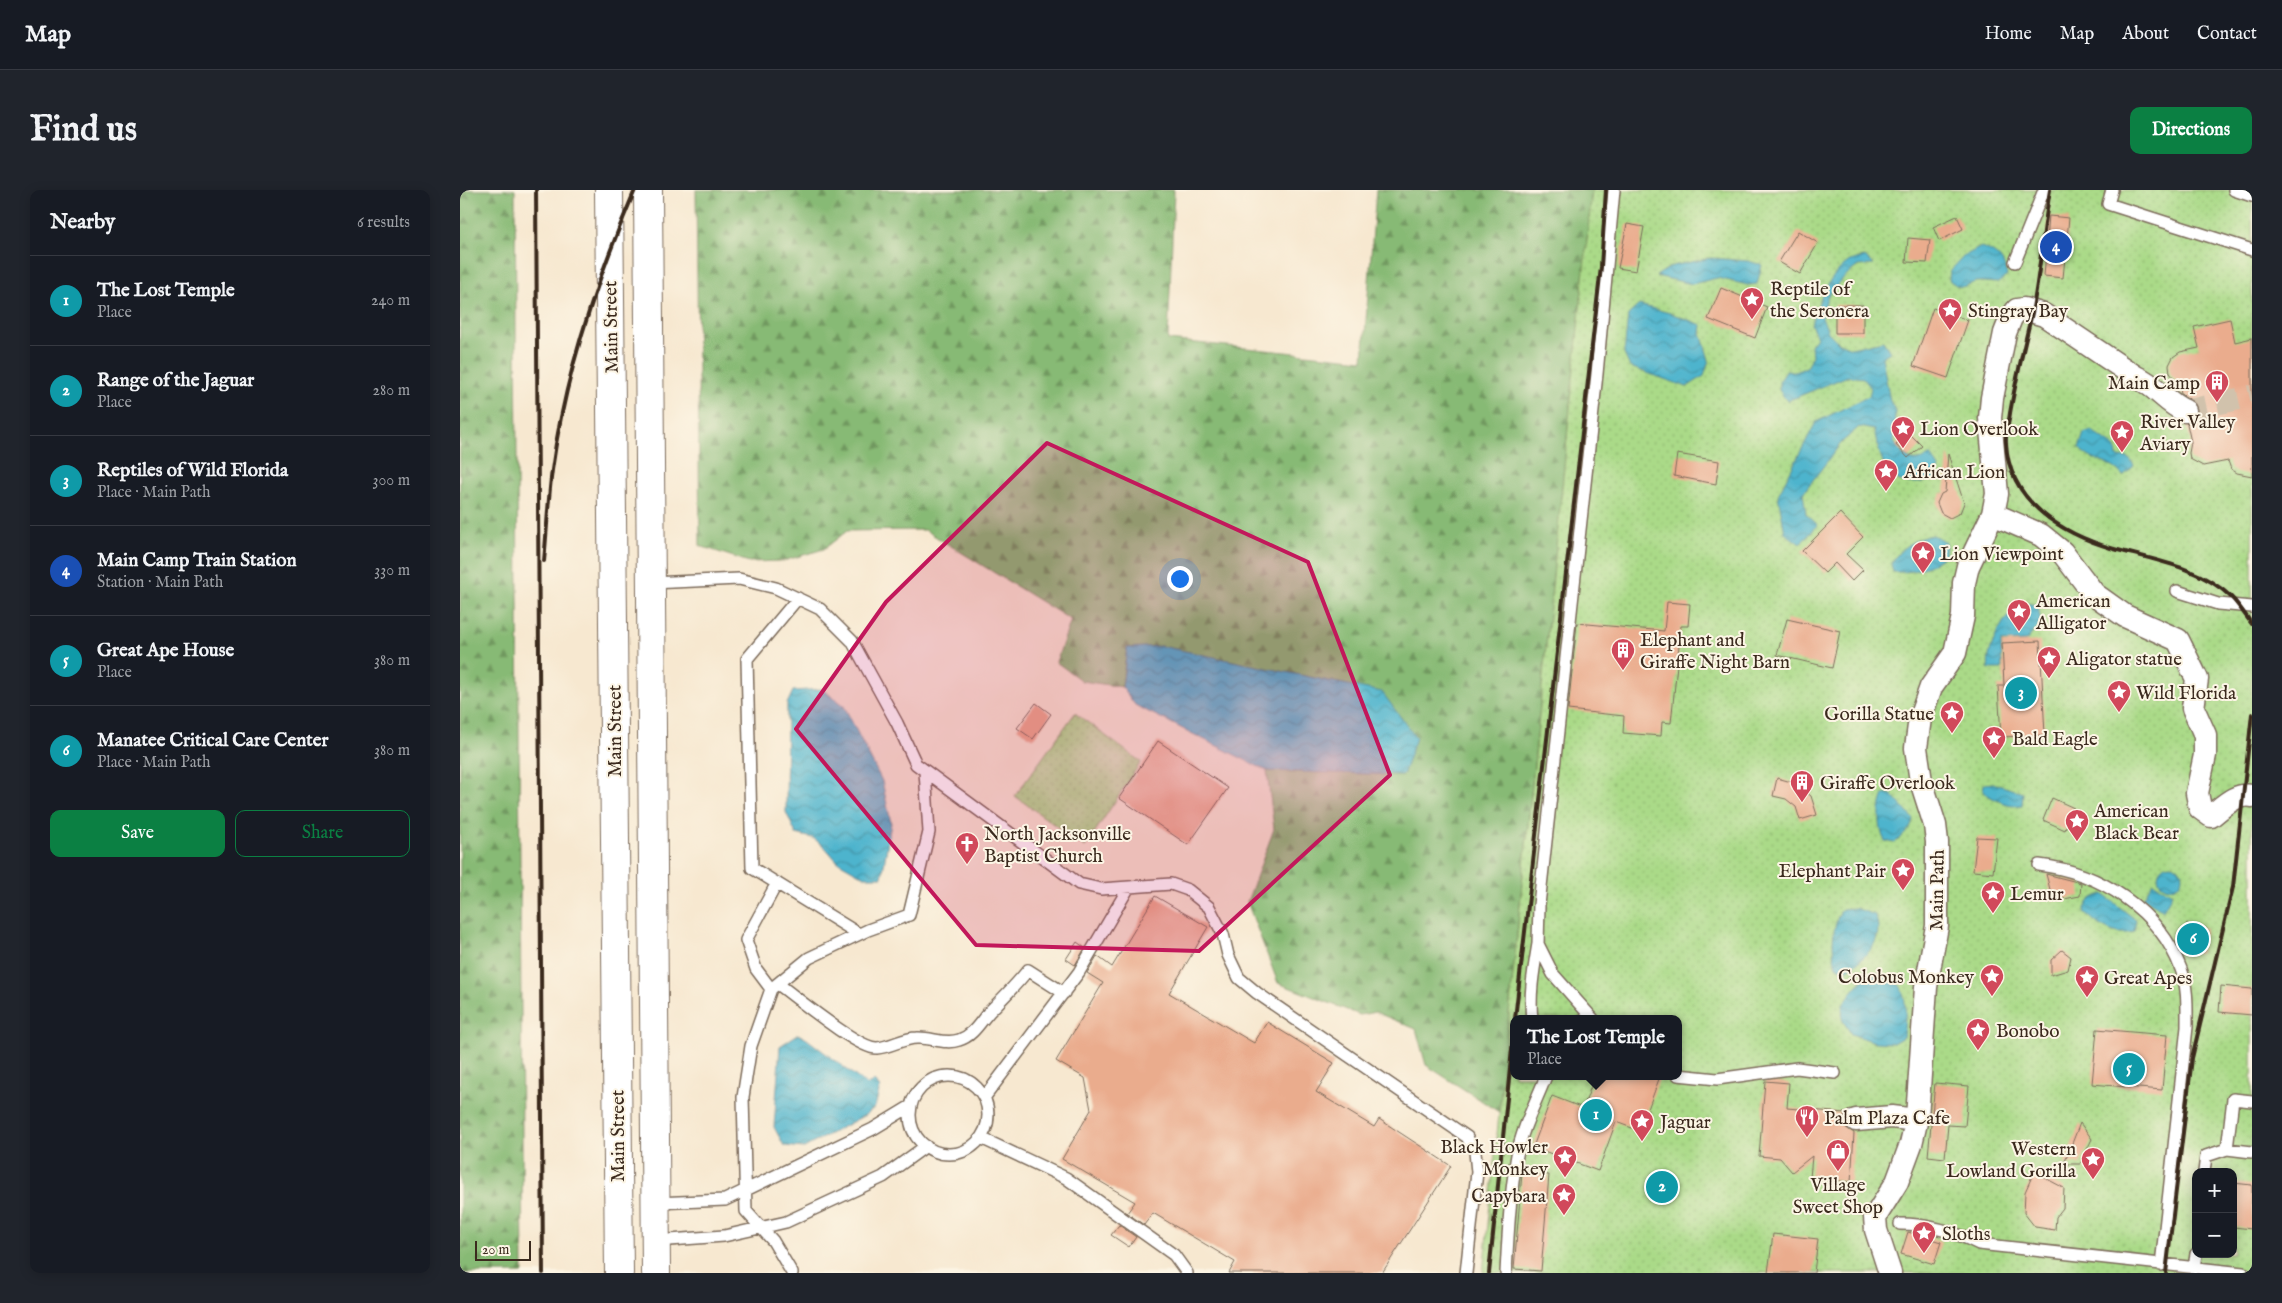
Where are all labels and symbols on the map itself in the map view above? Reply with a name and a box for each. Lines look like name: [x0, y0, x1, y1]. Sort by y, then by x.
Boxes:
pin: 4: [2040, 228, 2072, 266]
place label: Reptile of the Seronera: [1770, 278, 1870, 324]
street label: Main Street: [599, 280, 625, 373]
place icon: Reptile of the Seronera: [1739, 286, 1765, 320]
place icon: Stingray Bay: [1937, 297, 1963, 331]
place label: Stingray Bay: [1968, 300, 2069, 324]
building icon: Main Camp: [2204, 369, 2230, 403]
place label: Main Camp: [2108, 372, 2200, 396]
place label: River Valley Aviary: [2139, 411, 2236, 457]
place icon: Lion Overlook: [1890, 415, 1916, 449]
place label: Lion Overlook: [1920, 418, 2039, 442]
place icon: River Valley Aviary: [2109, 419, 2135, 453]
place icon: African Lion: [1873, 458, 1899, 492]
place label: African Lion: [1903, 461, 2005, 485]
place icon: Lion Viewpoint: [1910, 540, 1936, 574]
place label: Lion Viewpoint: [1940, 543, 2064, 567]
your location: [1167, 566, 1193, 592]
place label: American Alligator: [2035, 590, 2111, 636]
place icon: American Alligator: [2006, 598, 2032, 632]
place label: Elephant and Giraffe Night Barn: [1640, 629, 1790, 675]
building icon: Elephant and Giraffe Night Barn: [1610, 637, 1636, 671]
place icon: Aligator statue: [2036, 645, 2062, 679]
place label: Aligator statue: [2065, 648, 2182, 672]
pin: 3: [2005, 674, 2037, 712]
place icon: Wild Florida: [2106, 679, 2132, 713]
place label: Wild Florida: [2136, 682, 2237, 706]
street label: Main Street: [604, 684, 628, 777]
place icon: Gorilla Statue: [1939, 700, 1965, 734]
place label: Gorilla Statue: [1824, 703, 1934, 727]
place icon: Bald Eagle: [1981, 725, 2007, 759]
place label: Bald Eagle: [2012, 728, 2098, 752]
building icon: Giraffe Overlook: [1789, 769, 1815, 803]
place label: Giraffe Overlook: [1820, 772, 1956, 796]
place label: American Black Bear: [2093, 800, 2179, 846]
place icon: American Black Bear: [2064, 808, 2090, 842]
place label: North Jacksonville Baptist Church: [984, 823, 1131, 869]
church icon: North Jacksonville Baptist Church: [954, 831, 980, 865]
street label: Main Path: [1925, 849, 1951, 931]
place icon: Elephant Pair: [1890, 857, 1916, 891]
place label: Elephant Pair: [1779, 860, 1886, 884]
place icon: Lemur: [1980, 880, 2006, 914]
place label: Lemur: [2010, 883, 2064, 907]
pin: 6: [2177, 920, 2209, 958]
place icon: Colobus Monkey: [1979, 963, 2005, 997]
place icon: Great Apes: [2074, 964, 2100, 998]
place label: Colobus Monkey: [1838, 966, 1975, 990]
place label: Great Apes: [2104, 967, 2192, 991]
place icon: Bonobo: [1965, 1017, 1991, 1051]
place label: Bonobo: [1996, 1020, 2060, 1044]
pin: 5: [2113, 1050, 2145, 1088]
street label: Main Street: [607, 1089, 631, 1182]
pin: 1: [1580, 1096, 1612, 1134]
restaurant icon: Palm Plaza Cafe: [1794, 1104, 1820, 1138]
place label: Palm Plaza Cafe: [1824, 1107, 1950, 1131]
place icon: Jaguar: [1629, 1108, 1655, 1142]
place label: Jaguar: [1658, 1111, 1711, 1135]
place label: Black Howler Monkey: [1440, 1136, 1549, 1182]
shop icon: Village Sweet Shop: [1825, 1138, 1851, 1172]
place label: Western Lowland Gorilla: [1946, 1138, 2077, 1184]
place icon: Black Howler Monkey: [1552, 1144, 1578, 1178]
place icon: Western Lowland Gorilla: [2080, 1146, 2106, 1180]
pin: 2: [1646, 1168, 1678, 1206]
place label: Village Sweet Shop: [1793, 1174, 1883, 1220]
place icon: Capybara: [1551, 1182, 1577, 1216]
place label: Capybara: [1471, 1185, 1547, 1209]
place icon: Sloths: [1911, 1220, 1937, 1254]
place label: Sloths: [1942, 1223, 1990, 1247]
scale bar: [475, 1238, 531, 1261]

